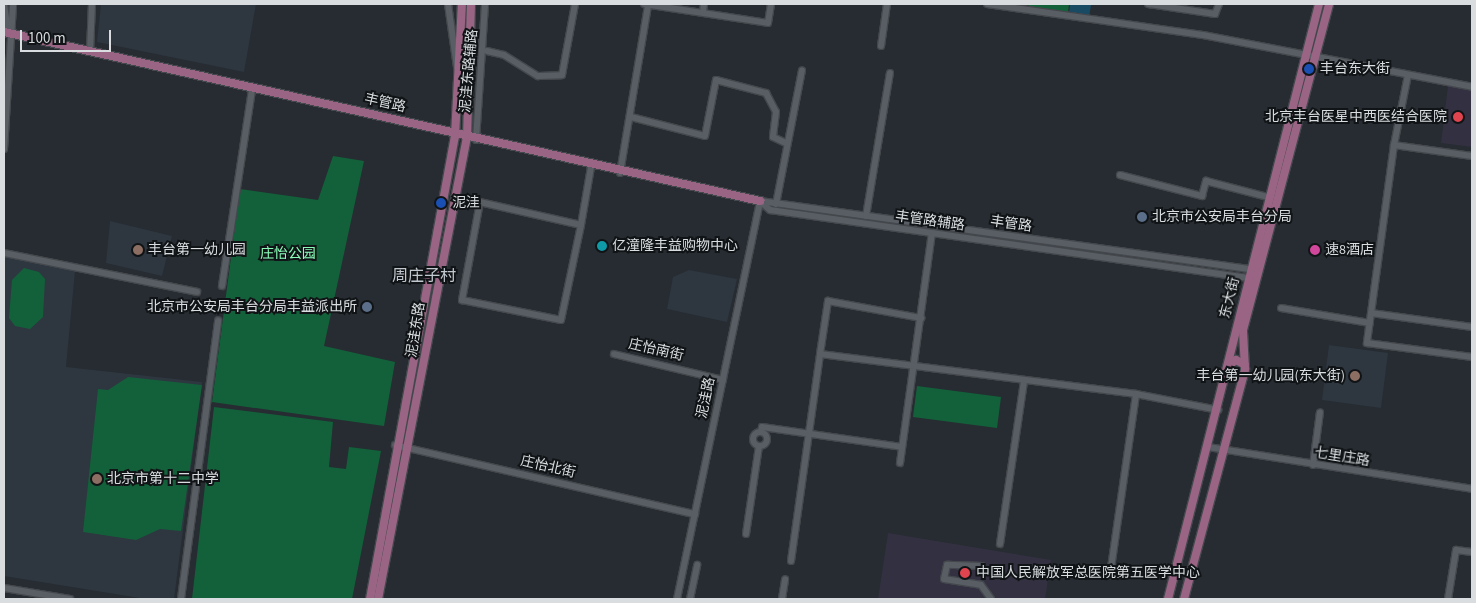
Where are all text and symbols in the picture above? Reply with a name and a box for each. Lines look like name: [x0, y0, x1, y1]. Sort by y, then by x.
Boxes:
scale bar: [22, 20, 114, 52]
text: 100 m: [28, 28, 66, 49]
street label: 泥洼东路辅路: [457, 28, 481, 114]
place label: 丰台东大街: [1320, 61, 1390, 77]
marker: 丰台东大街: [1302, 62, 1316, 76]
street label: 丰管路: [363, 90, 407, 116]
place label: 北京丰台医星中西医结合医院: [1265, 109, 1447, 125]
marker: 北京丰台医星中西医结合医院: [1451, 110, 1465, 124]
place label: 泥洼: [452, 195, 480, 211]
marker: 泥洼: [434, 196, 448, 210]
street label: 丰管路辅路: [894, 208, 966, 234]
place label: 北京市公安局丰台分局: [1152, 209, 1292, 225]
marker: 北京市公安局丰台分局: [1136, 211, 1148, 223]
street label: 丰管路: [989, 213, 1033, 235]
place label: 亿潼隆丰益购物中心: [612, 238, 738, 254]
marker: 亿潼隆丰益购物中心: [596, 240, 608, 252]
place label: 丰台第一幼儿园: [148, 242, 246, 258]
place label: 速8酒店: [1325, 242, 1374, 258]
marker: 丰台第一幼儿园: [132, 244, 144, 256]
marker: 速8酒店: [1309, 244, 1321, 256]
park label: 庄怡公园: [260, 246, 316, 262]
district label: 周庄子村: [392, 266, 456, 286]
street label: 东大街: [1217, 276, 1243, 320]
place label: 北京市公安局丰台分局丰益派出所: [147, 299, 357, 315]
marker: 北京市公安局丰台分局丰益派出所: [361, 301, 373, 313]
street label: 泥洼东路: [403, 301, 429, 359]
street label: 庄怡南街: [627, 336, 685, 364]
place label: 丰台第一幼儿园(东大街): [1197, 368, 1345, 384]
marker: 丰台第一幼儿园(东大街): [1349, 370, 1361, 382]
street label: 泥洼路: [693, 376, 719, 420]
street label: 七里庄路: [1313, 444, 1371, 470]
street label: 庄怡北街: [519, 453, 577, 481]
place label: 北京市第十二中学: [107, 471, 219, 487]
marker: 北京市第十二中学: [91, 473, 103, 485]
place label: 中国人民解放军总医院第五医学中心: [976, 565, 1200, 581]
marker: 中国人民解放军总医院第五医学中心: [958, 566, 972, 580]

